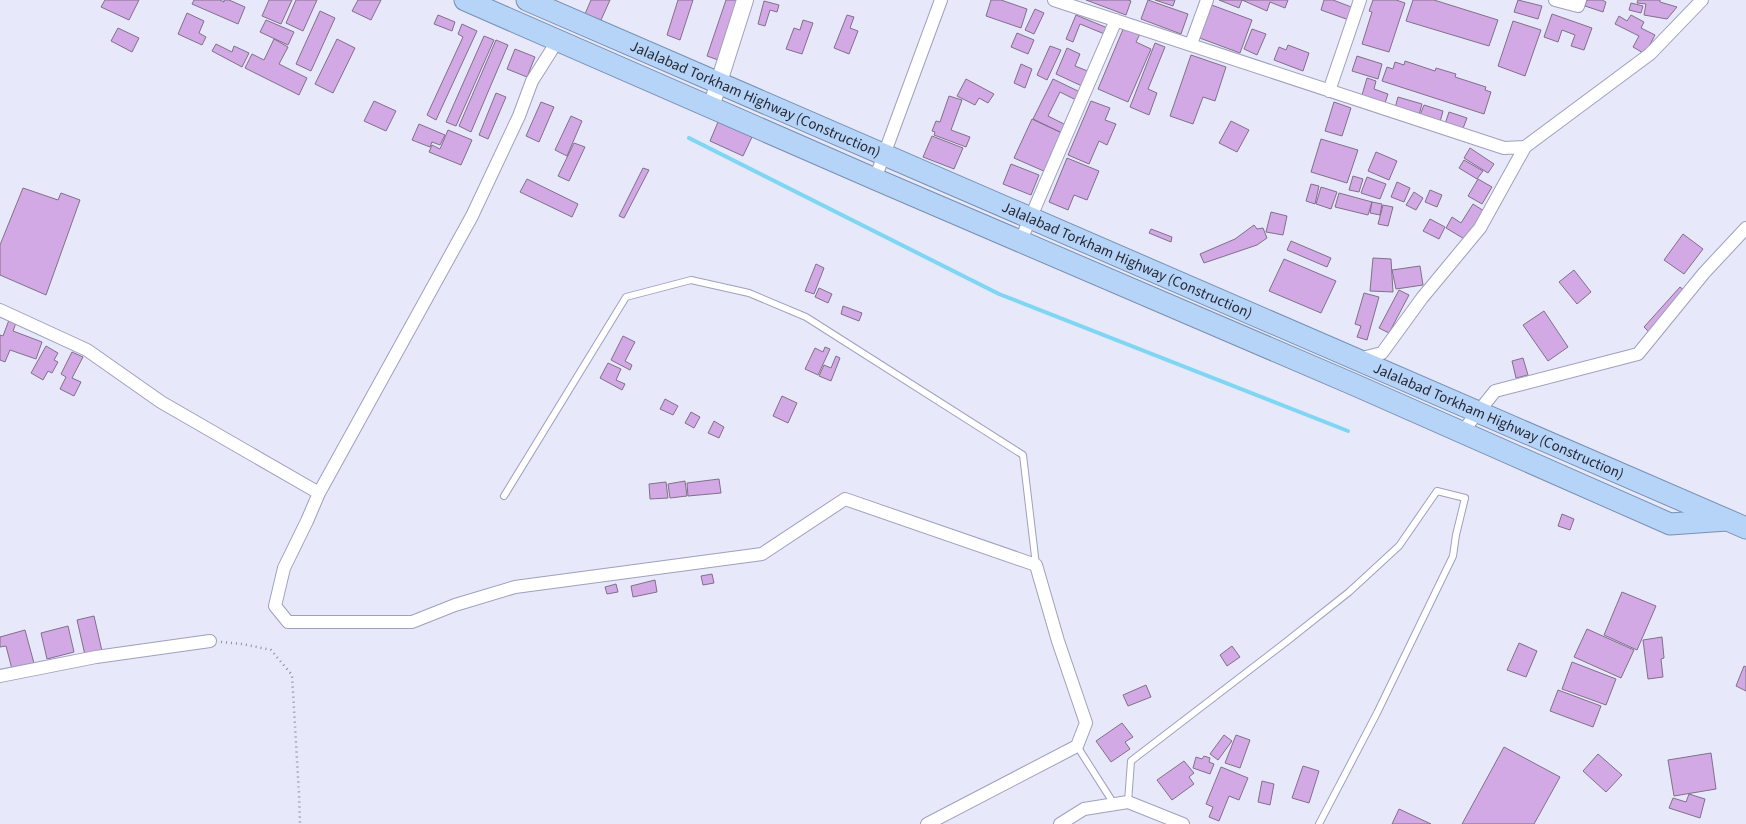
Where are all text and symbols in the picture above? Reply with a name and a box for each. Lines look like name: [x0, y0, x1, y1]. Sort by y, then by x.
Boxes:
street label: Jalalabad Torkham Highway (Construction): [627, 35, 884, 163]
street label: Jalalabad Torkham Highway (Construction): [998, 196, 1256, 324]
street label: Jalalabad Torkham Highway (Construction): [1370, 357, 1627, 484]

